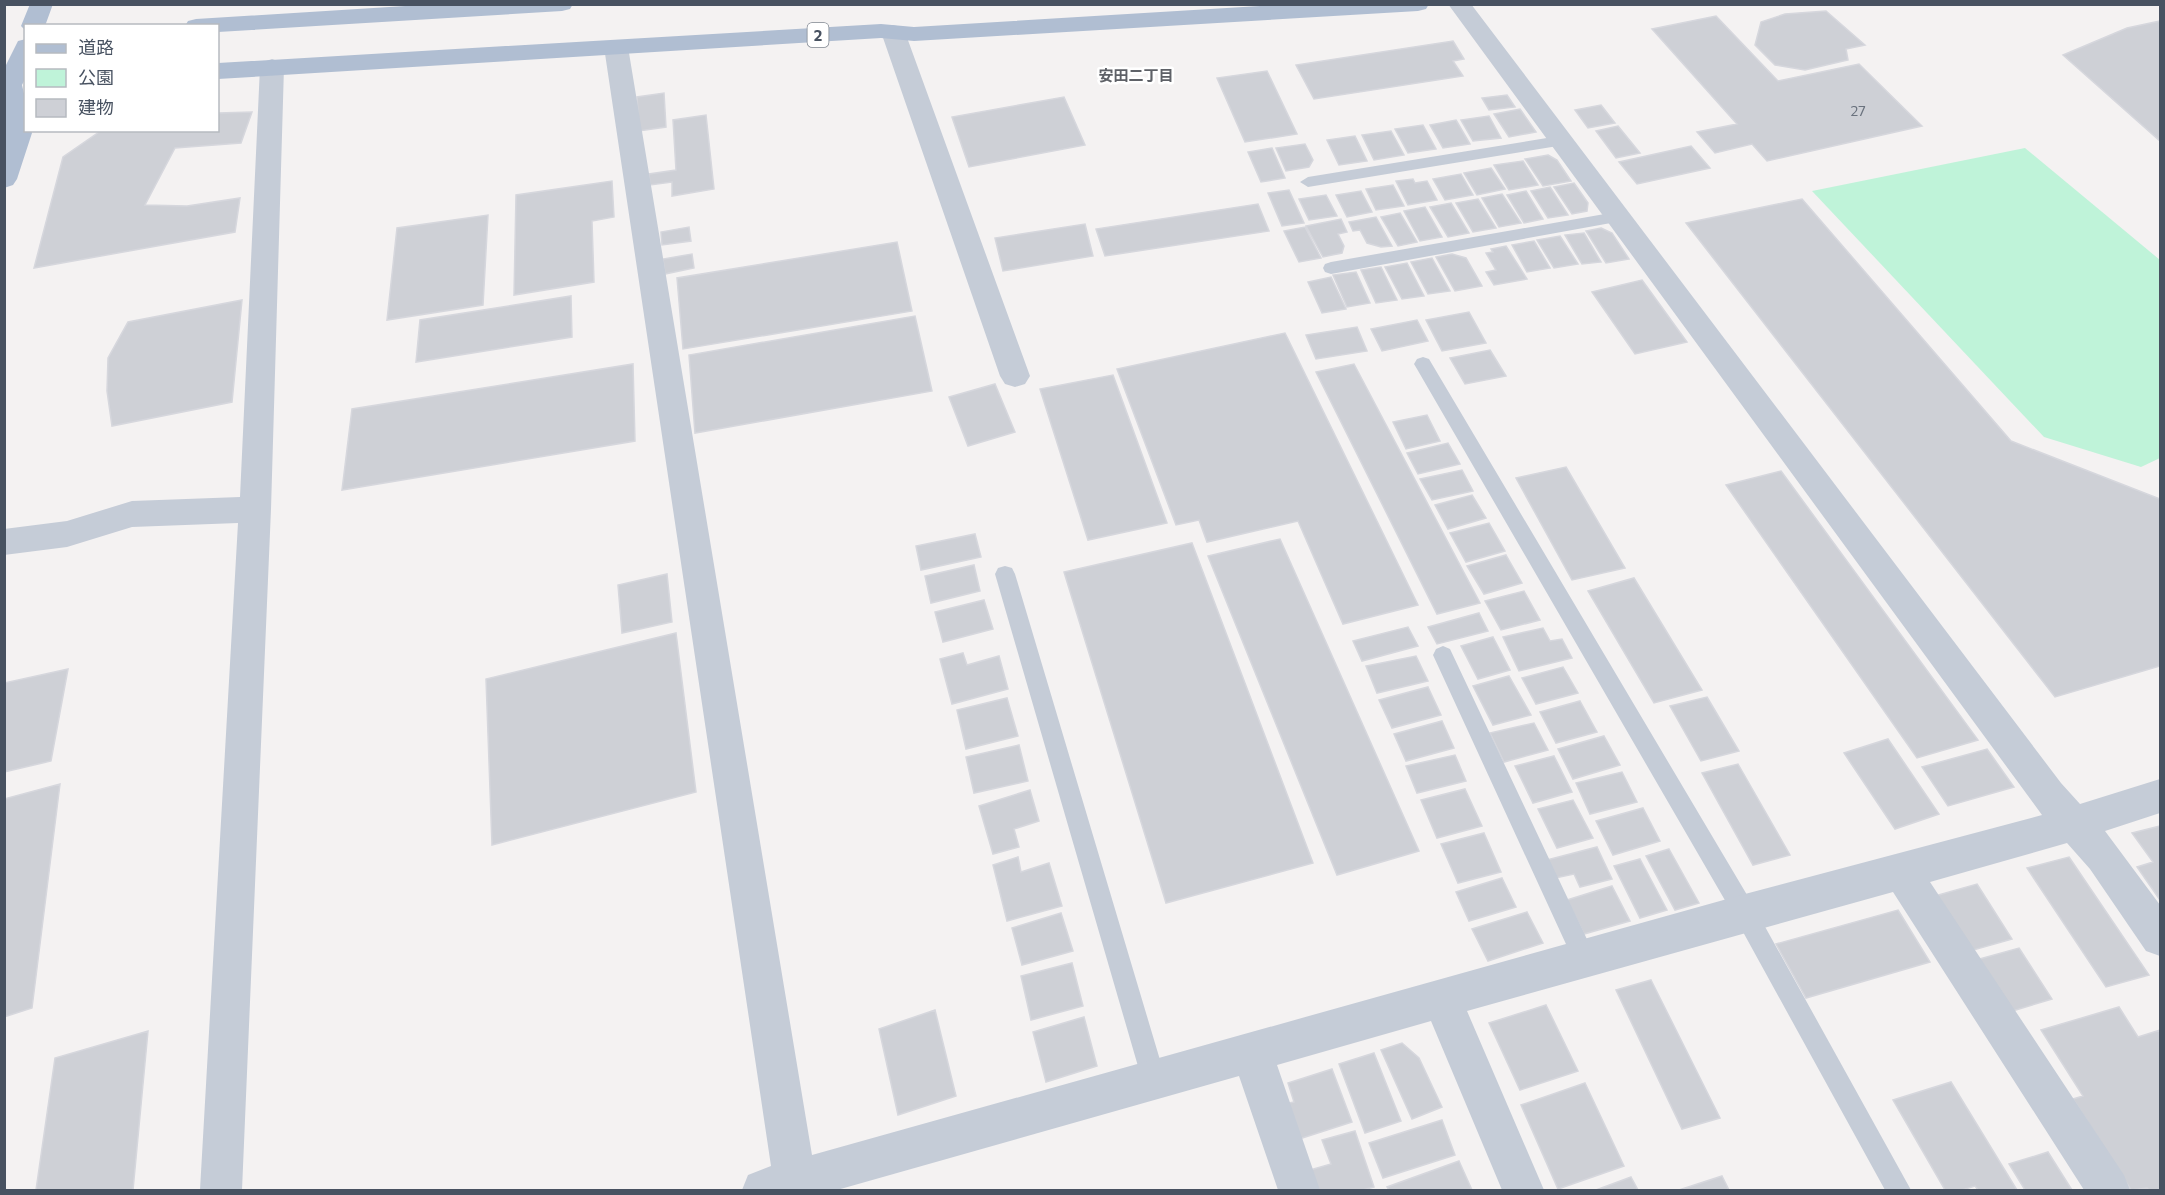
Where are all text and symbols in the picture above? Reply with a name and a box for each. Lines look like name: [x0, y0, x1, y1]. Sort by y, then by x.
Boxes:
road number: 2: [808, 23, 828, 47]
legend: [24, 24, 219, 132]
text: 道路: [78, 36, 114, 58]
text: 公園: [78, 66, 114, 88]
district label: 安田二丁目: [1098, 66, 1174, 84]
text: 建物: [78, 96, 114, 118]
house number: 27: [1850, 102, 1866, 119]

